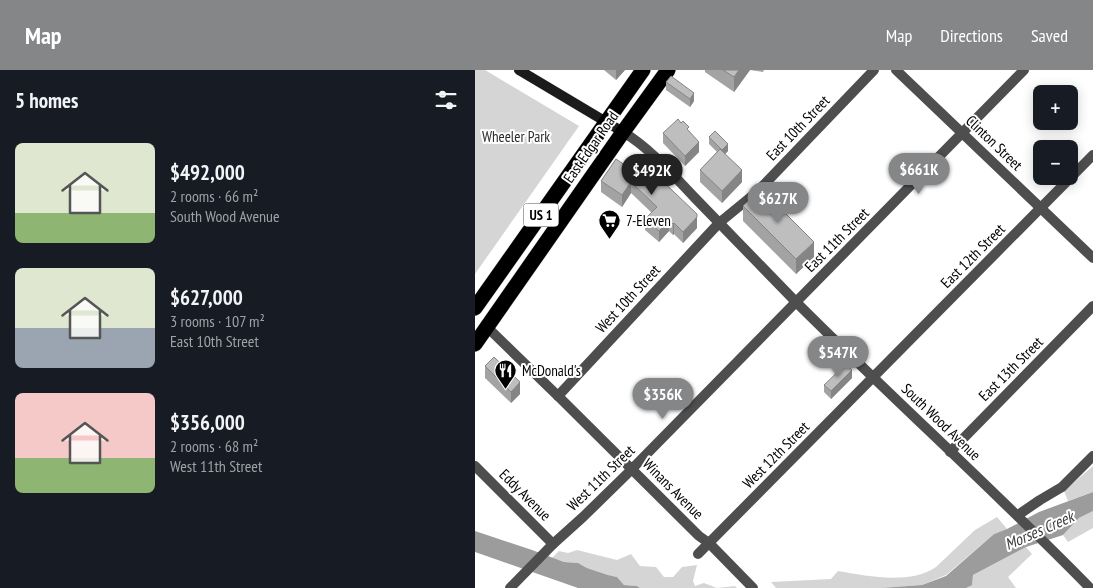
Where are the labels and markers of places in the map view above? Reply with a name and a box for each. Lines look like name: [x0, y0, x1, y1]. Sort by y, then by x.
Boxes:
pin: $661K: [884, 152, 954, 195]
pin: $492K: [617, 154, 687, 196]
pin: $627K: [743, 182, 813, 224]
supermarket icon: 7-Eleven: [598, 209, 622, 240]
place label: 7-Eleven: [626, 211, 671, 230]
pin: $547K: [803, 336, 873, 378]
restaurant icon: McDonald's: [494, 359, 518, 390]
place label: McDonald's: [522, 361, 581, 380]
pin: $356K: [628, 378, 698, 420]

